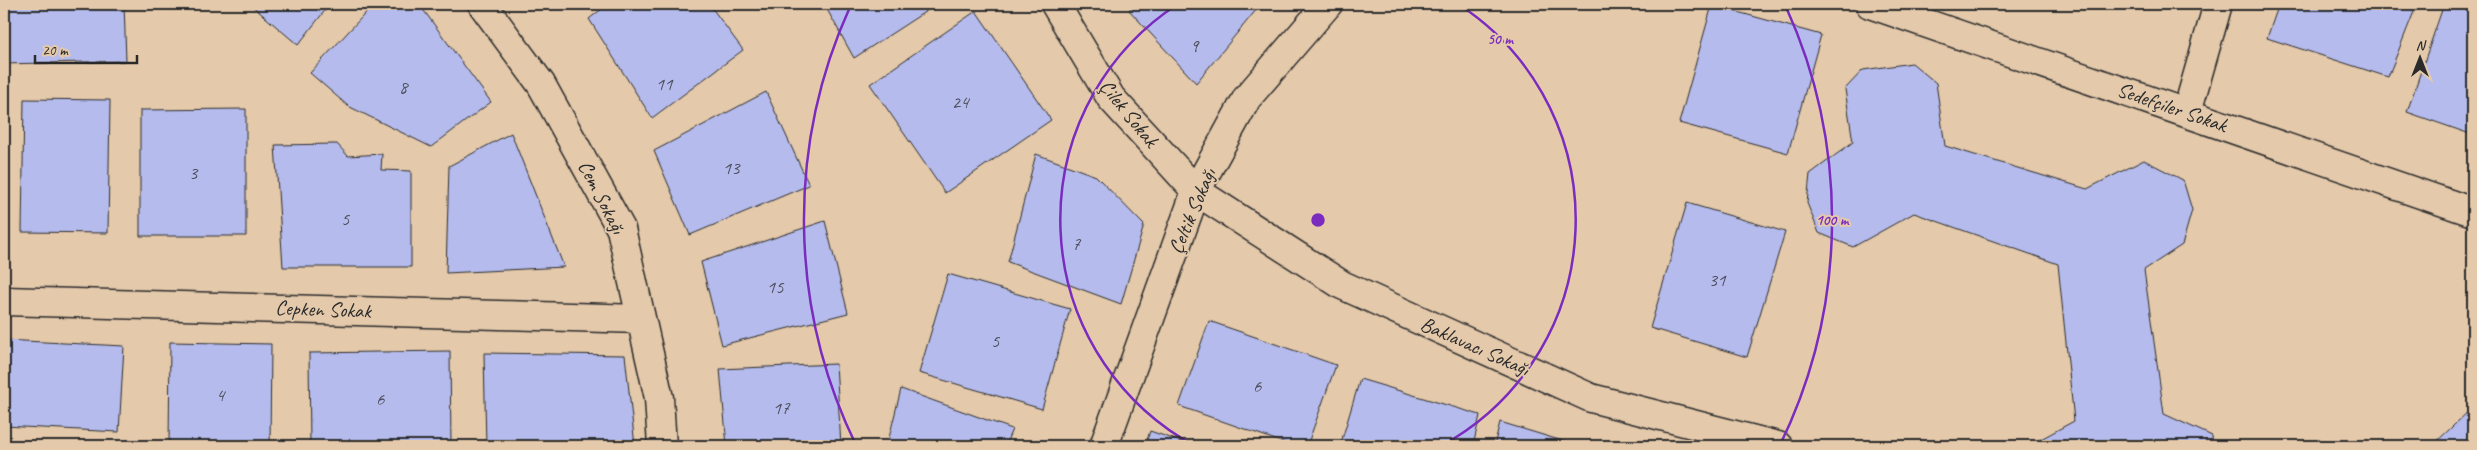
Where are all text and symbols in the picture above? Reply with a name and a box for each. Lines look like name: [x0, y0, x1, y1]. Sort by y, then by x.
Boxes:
text: 50 m: [1487, 30, 1514, 49]
scale bar: [35, 32, 138, 64]
north arrow: [2394, 32, 2444, 82]
house number: 9: [1190, 34, 1200, 58]
text: N: [2416, 37, 2427, 54]
text: 20 m: [42, 41, 69, 60]
house number: 11: [655, 72, 674, 96]
street label: Çilek Sokak: [1094, 74, 1166, 154]
house number: 8: [399, 75, 410, 99]
street label: Sedefçiler Sokak: [2114, 76, 2232, 139]
house number: 24: [951, 90, 971, 114]
street label: Cem Sokağı: [573, 156, 632, 239]
house number: 13: [722, 156, 741, 180]
house number: 3: [189, 161, 199, 185]
street label: Çeltik Sokağı: [1162, 163, 1222, 258]
house number: 5: [341, 207, 351, 231]
centre of rings: [1309, 211, 1327, 229]
text: 100 m: [1816, 211, 1850, 230]
house number: 7: [1072, 232, 1082, 256]
house number: 31: [1708, 268, 1727, 292]
house number: 15: [766, 275, 785, 299]
street label: Cepken Sokak: [275, 294, 373, 324]
street label: Baklavacı Sokağı: [1416, 310, 1535, 382]
house number: 5: [991, 329, 1001, 353]
house number: 6: [1253, 374, 1263, 398]
house number: 4: [216, 383, 227, 407]
house number: 6: [376, 387, 386, 411]
house number: 17: [772, 396, 791, 420]

